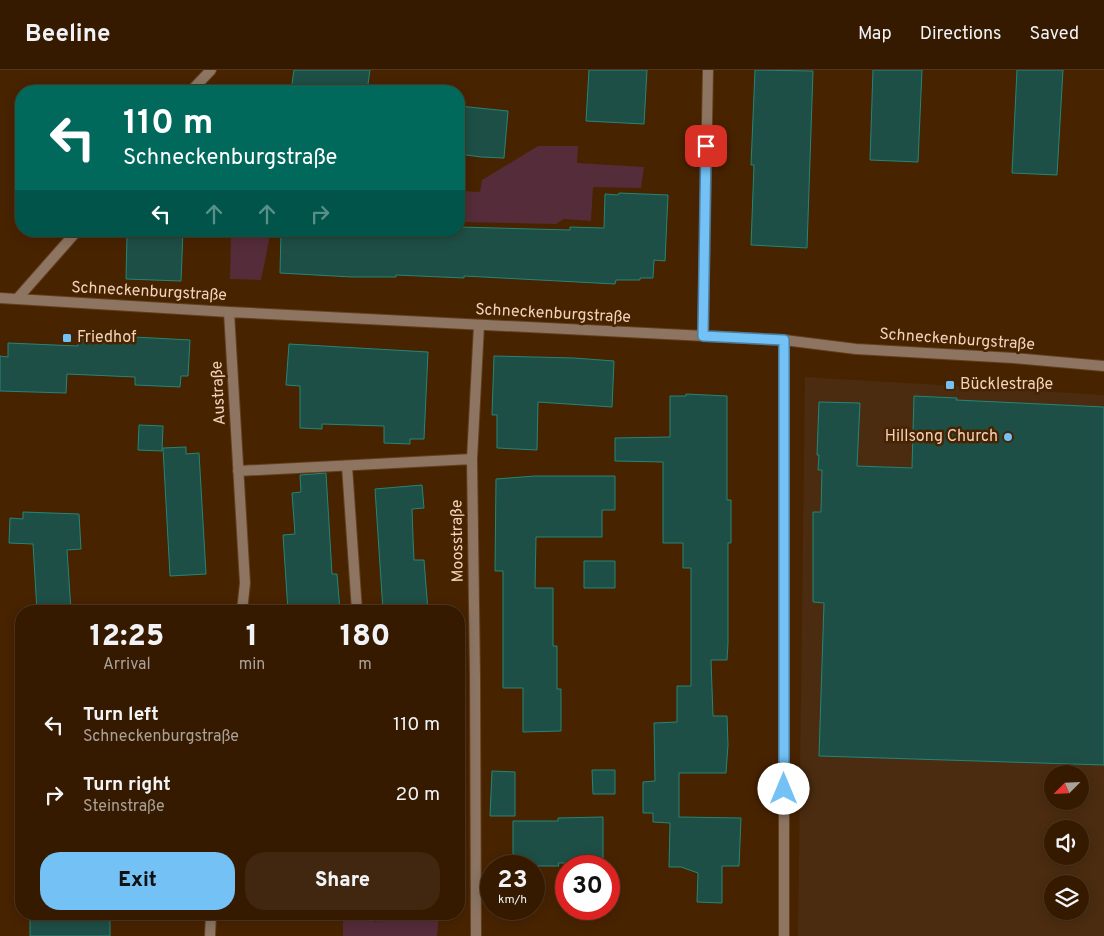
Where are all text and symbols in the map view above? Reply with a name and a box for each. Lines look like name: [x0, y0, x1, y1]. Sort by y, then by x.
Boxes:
text: Beeline: [25, 20, 110, 50]
text: Map: [858, 23, 892, 46]
text: Directions: [920, 23, 1002, 46]
text: Saved: [1030, 23, 1079, 46]
text: 110 m: [123, 102, 213, 146]
icon: left: [40, 105, 105, 170]
pin: [685, 125, 727, 167]
icon: arrive: [692, 132, 720, 160]
text: Schneckenburgstraße: [123, 145, 337, 172]
icon: left: [147, 200, 175, 228]
icon: ahead: [200, 200, 228, 228]
icon: ahead: [253, 200, 281, 228]
icon: right: [306, 200, 334, 228]
street label: Schneckenburgstraße: [71, 278, 227, 306]
street label: Schneckenburgstraße: [475, 300, 631, 328]
street label: Schneckenburgstraße: [879, 325, 1035, 355]
place label: Friedhof: [77, 328, 137, 348]
marker: Friedhof: [61, 332, 73, 344]
street label: Austraße: [207, 360, 231, 426]
place label: Bücklestraße: [960, 375, 1053, 395]
marker: Bücklestraße: [944, 379, 956, 391]
place label: Hillsong Church: [885, 427, 998, 447]
marker: Hillsong Church: [1002, 431, 1014, 443]
street label: Moosstraße: [447, 499, 469, 583]
text: 12:25: [90, 619, 164, 656]
text: 1: [246, 619, 258, 656]
text: 180: [340, 619, 390, 656]
text: Arrival: [103, 655, 151, 675]
text: min: [239, 655, 265, 675]
text: m: [358, 655, 372, 675]
text: Turn left: [83, 703, 159, 727]
icon: left: [40, 711, 68, 739]
text: 110 m: [393, 713, 440, 737]
text: Schneckenburgstraße: [83, 727, 239, 747]
position arrow: [757, 762, 809, 814]
north arrow: [1044, 765, 1089, 810]
map controls: [1044, 765, 1089, 920]
text: Turn right: [83, 773, 171, 797]
icon: right: [40, 781, 68, 809]
text: 20 m: [396, 783, 440, 807]
text: Steinstraße: [83, 797, 165, 817]
button: sound: [1044, 820, 1089, 865]
button: Exit: [40, 852, 235, 910]
button: Share: [245, 852, 440, 910]
speed limit sign: 30: [555, 855, 620, 920]
text: 23: [497, 865, 528, 897]
button: layers: [1044, 875, 1089, 920]
text: km/h: [498, 892, 527, 908]

